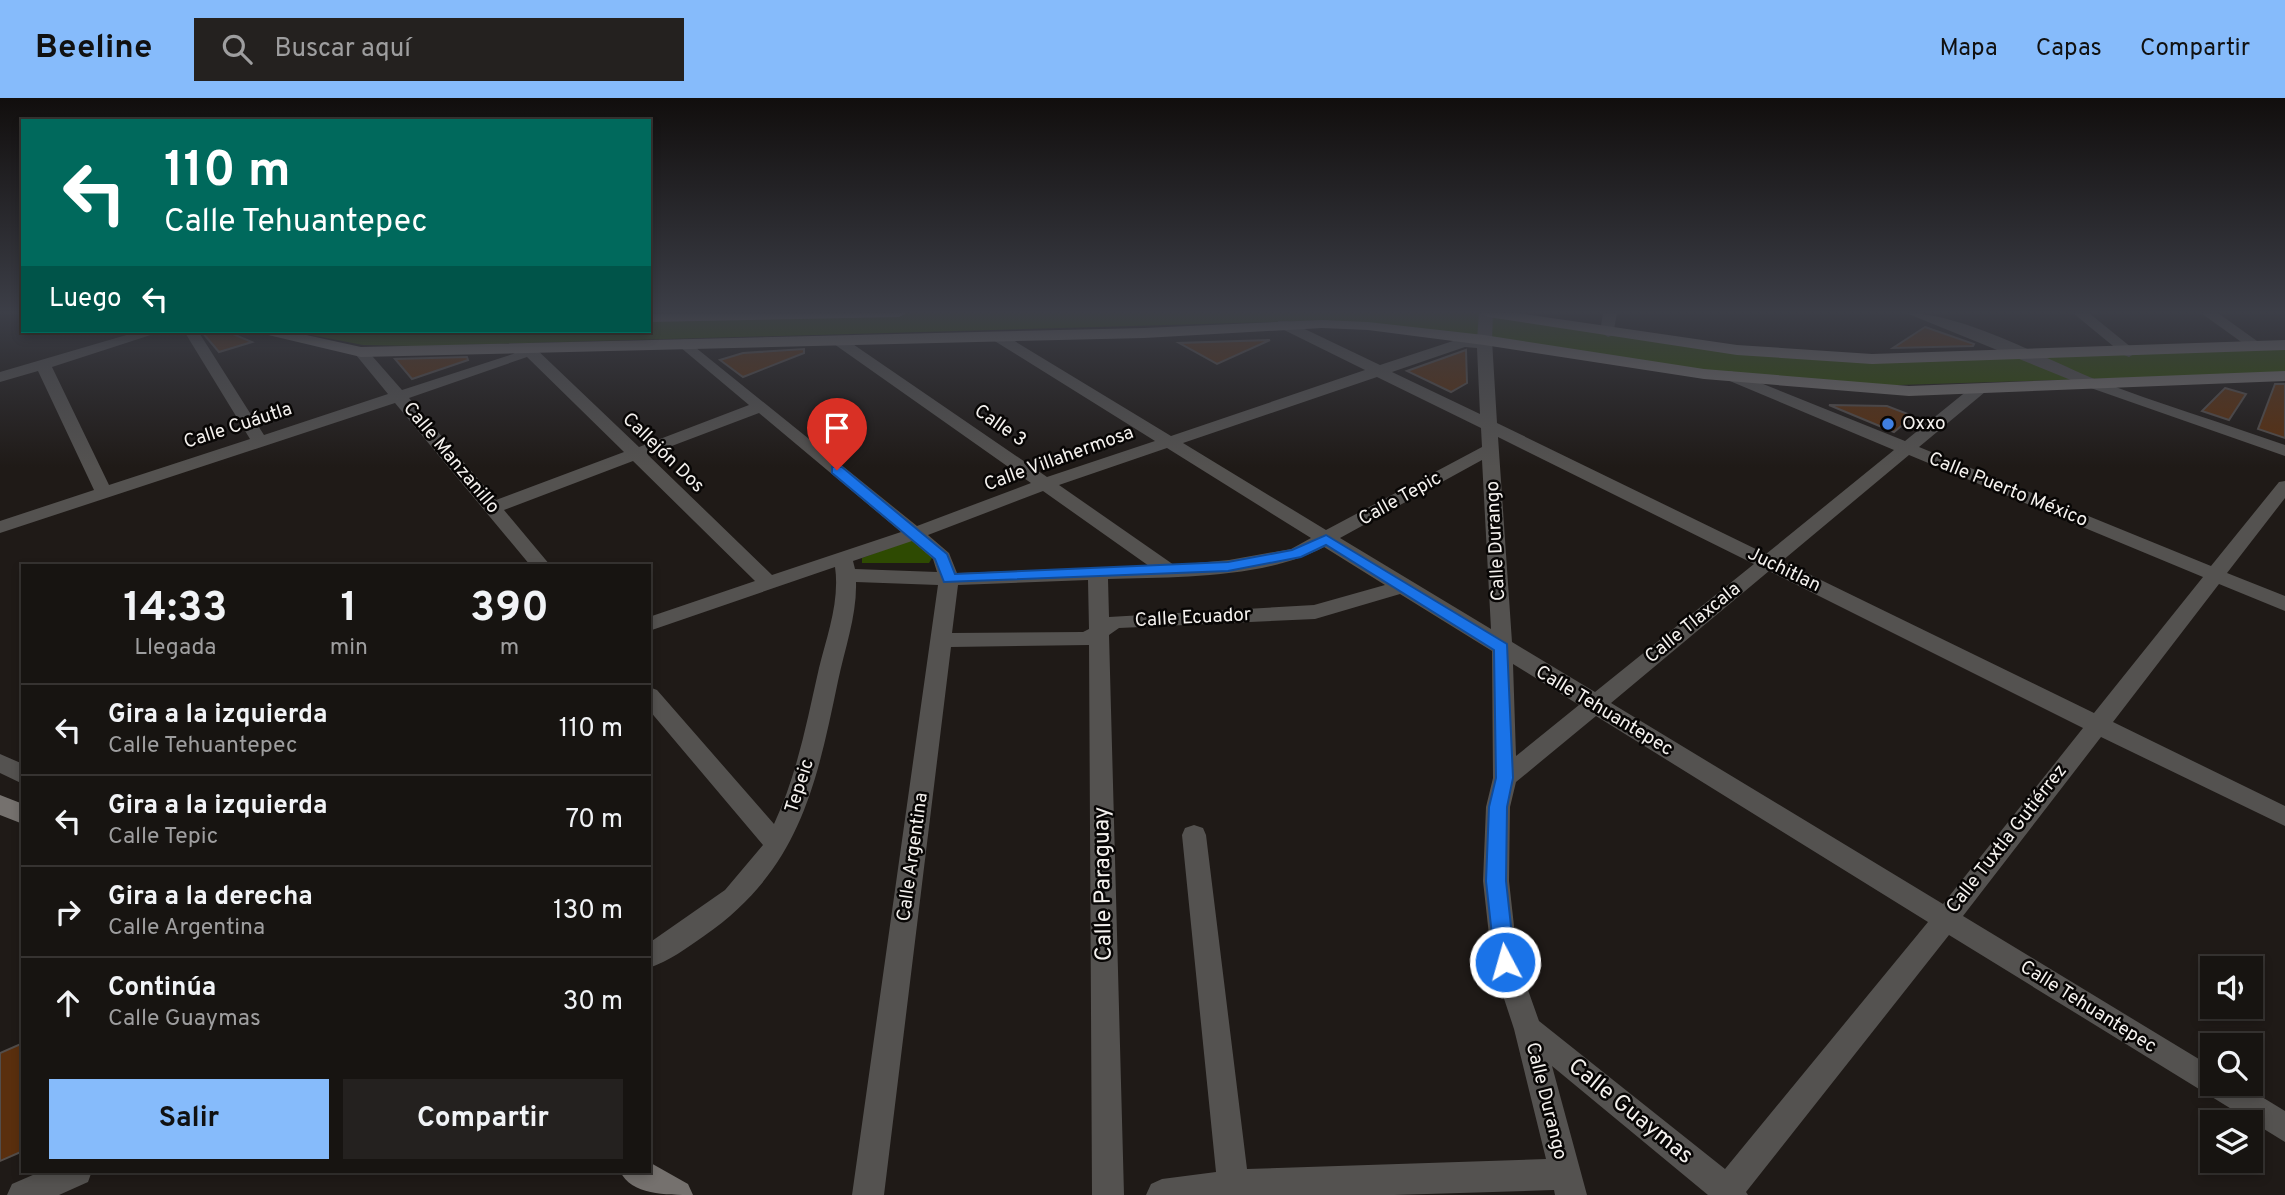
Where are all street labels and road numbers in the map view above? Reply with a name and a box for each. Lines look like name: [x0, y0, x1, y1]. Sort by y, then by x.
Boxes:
street label: Calle Cuáutla: [181, 397, 295, 455]
street label: Calle Manzanillo: [397, 397, 505, 519]
street label: Calle 3: [969, 399, 1031, 453]
street label: Callejón Dos: [617, 408, 709, 498]
street label: Calle Villahermosa: [981, 421, 1137, 497]
street label: Calle Puerto México: [1925, 447, 2091, 533]
street label: Calle Tepic: [1354, 466, 1446, 532]
street label: Calle Durango: [1481, 480, 1511, 602]
street label: Juchitlan: [1743, 542, 1825, 598]
street label: Calle Tlaxcala: [1640, 577, 1746, 669]
street label: Calle Ecuador: [1134, 603, 1252, 633]
street label: Calle Tehuantepec: [1531, 660, 1677, 762]
street label: Tepeic: [780, 756, 820, 816]
street label: Calle Tuxtla Gutiérrez: [1941, 760, 2073, 918]
street label: Calle Argentina: [892, 791, 934, 923]
street label: Calle Paraguay: [1088, 807, 1120, 961]
street label: Calle Tehuantepec: [2015, 955, 2161, 1059]
street label: Calle Durango: [1520, 1040, 1572, 1162]
street label: Calle Guaymas: [1562, 1053, 1698, 1171]

